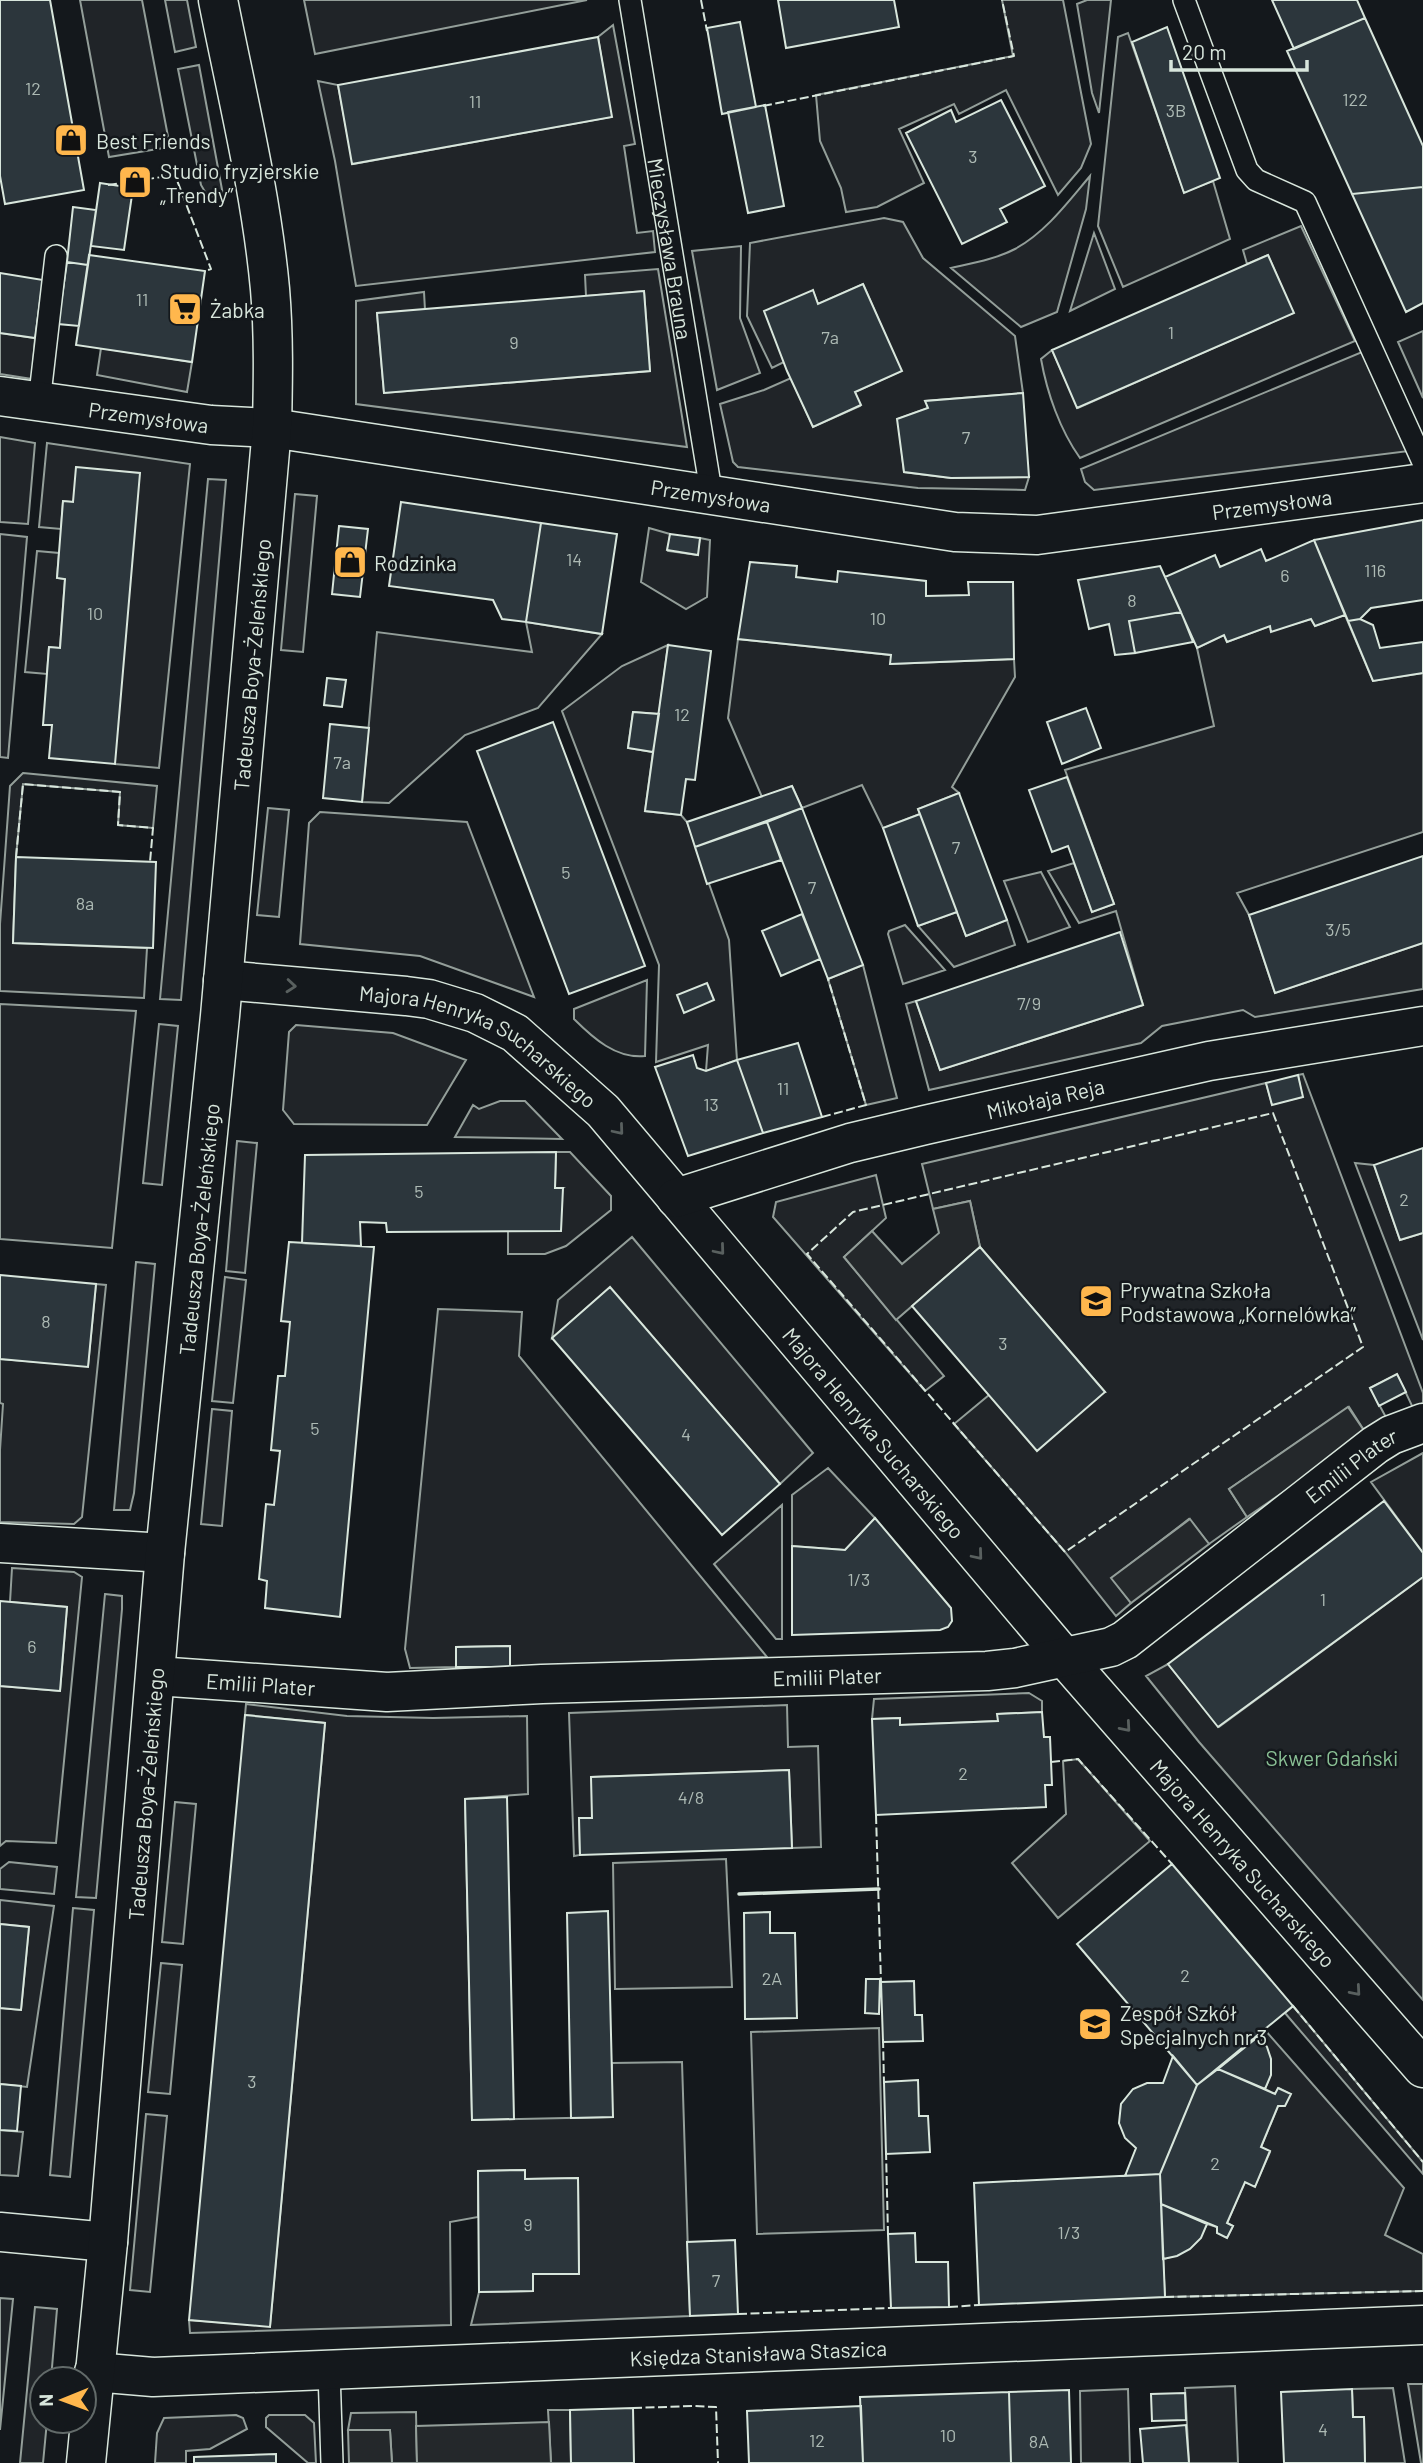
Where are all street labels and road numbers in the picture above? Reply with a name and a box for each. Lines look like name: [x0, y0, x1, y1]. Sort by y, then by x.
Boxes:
street label: Mieczysława Brauna: [644, 156, 698, 341]
street label: Przemysłowa: [87, 396, 210, 437]
street label: Przemysłowa: [649, 473, 773, 516]
street label: Przemysłowa: [1210, 483, 1333, 524]
street label: Tadeusza Boya-Żeleńskiego: [227, 537, 275, 792]
street label: Majora Henryka Sucharskiego: [358, 979, 602, 1112]
street label: Mikołaja Reja: [984, 1073, 1107, 1123]
street label: Tadeusza Boya-Żeleńskiego: [173, 1102, 224, 1356]
street label: Majora Henryka Sucharskiego: [778, 1322, 971, 1543]
street label: Emilii Plater: [1300, 1422, 1400, 1508]
street label: Emilii Plater: [772, 1662, 882, 1690]
street label: Tadeusza Boya-Żeleńskiego: [122, 1666, 168, 1921]
street label: Emilii Plater: [205, 1667, 317, 1700]
street label: Majora Henryka Sucharskiego: [1146, 1753, 1341, 1972]
street label: Księdza Stanisława Staszica: [629, 2334, 887, 2370]

